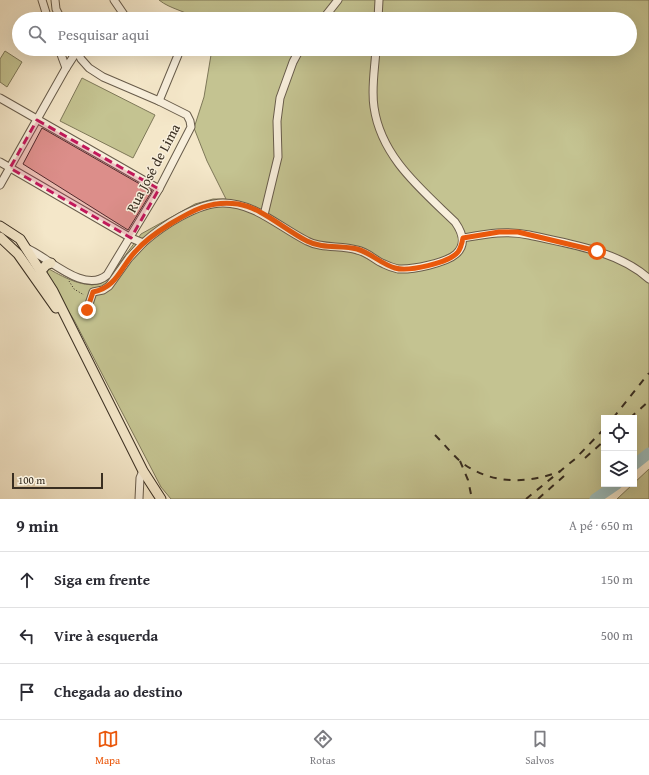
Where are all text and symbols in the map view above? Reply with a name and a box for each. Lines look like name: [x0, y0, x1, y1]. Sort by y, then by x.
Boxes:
search box: [12, 12, 637, 56]
icon: search: [26, 23, 48, 45]
text: Pesquisar aqui: [58, 24, 149, 45]
street label: Rua José de Lima: [121, 120, 185, 216]
route start: [588, 242, 606, 260]
route end: [78, 301, 96, 319]
map controls: [601, 415, 637, 487]
button: locate: [601, 415, 637, 451]
button: layers: [601, 451, 637, 487]
scale bar: [12, 471, 103, 490]
text: 100 m: [18, 472, 45, 488]
text: 9 min: [16, 513, 58, 538]
text: A pé · 650 m: [569, 516, 633, 535]
icon: ahead: [16, 569, 38, 591]
text: Siga em frente: [54, 569, 150, 590]
text: 150 m: [601, 570, 633, 589]
icon: left: [16, 625, 38, 647]
text: Vire à esquerda: [54, 625, 158, 646]
text: 500 m: [601, 626, 633, 645]
icon: arrive: [16, 681, 38, 703]
text: Chegada ao destino: [54, 681, 182, 702]
tab: Mapa: [95, 728, 120, 768]
tab: Rotas: [310, 728, 335, 768]
tab: Salvos: [525, 728, 554, 768]

